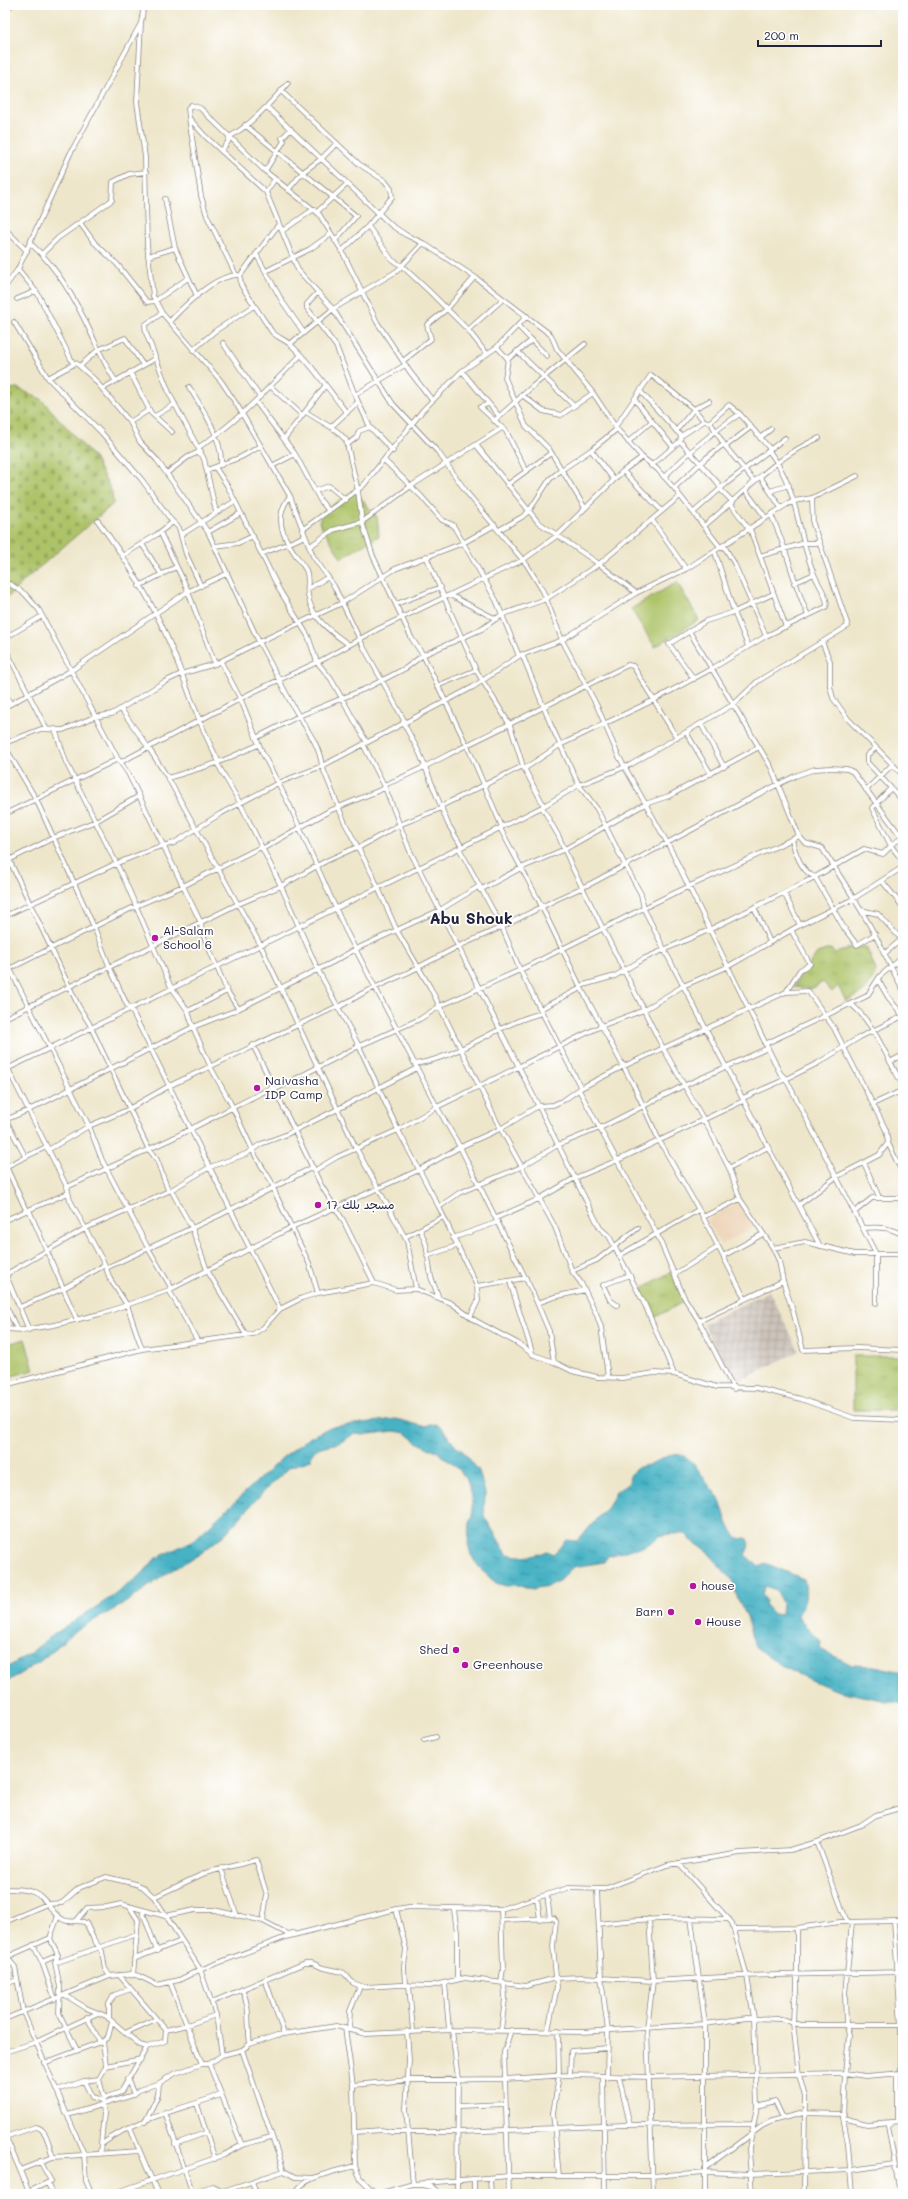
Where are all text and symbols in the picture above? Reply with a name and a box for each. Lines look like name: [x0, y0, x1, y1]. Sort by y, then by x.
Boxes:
scale bar: [758, 22, 881, 48]
text: 200 m: [764, 27, 799, 43]
district label: Abu Shouk: [429, 907, 513, 928]
place label: Al-Salam School 6: [163, 922, 214, 952]
marker: Al-Salam School 6: [150, 933, 160, 943]
place label: Naivasha IDP Camp: [265, 1072, 323, 1102]
marker: Naivasha IDP Camp: [252, 1083, 262, 1093]
place label: مسجد بلك 17: [326, 1196, 395, 1213]
marker: مسجد بلك 17: [313, 1200, 323, 1210]
place label: house: [701, 1577, 735, 1593]
marker: house: [688, 1581, 698, 1591]
place label: Barn: [635, 1603, 663, 1619]
marker: Barn: [666, 1607, 676, 1617]
place label: House: [706, 1613, 742, 1629]
marker: House: [693, 1617, 703, 1627]
place label: Shed: [419, 1641, 448, 1657]
marker: Shed: [451, 1645, 461, 1655]
place label: Greenhouse: [473, 1656, 543, 1672]
marker: Greenhouse: [460, 1660, 470, 1670]

